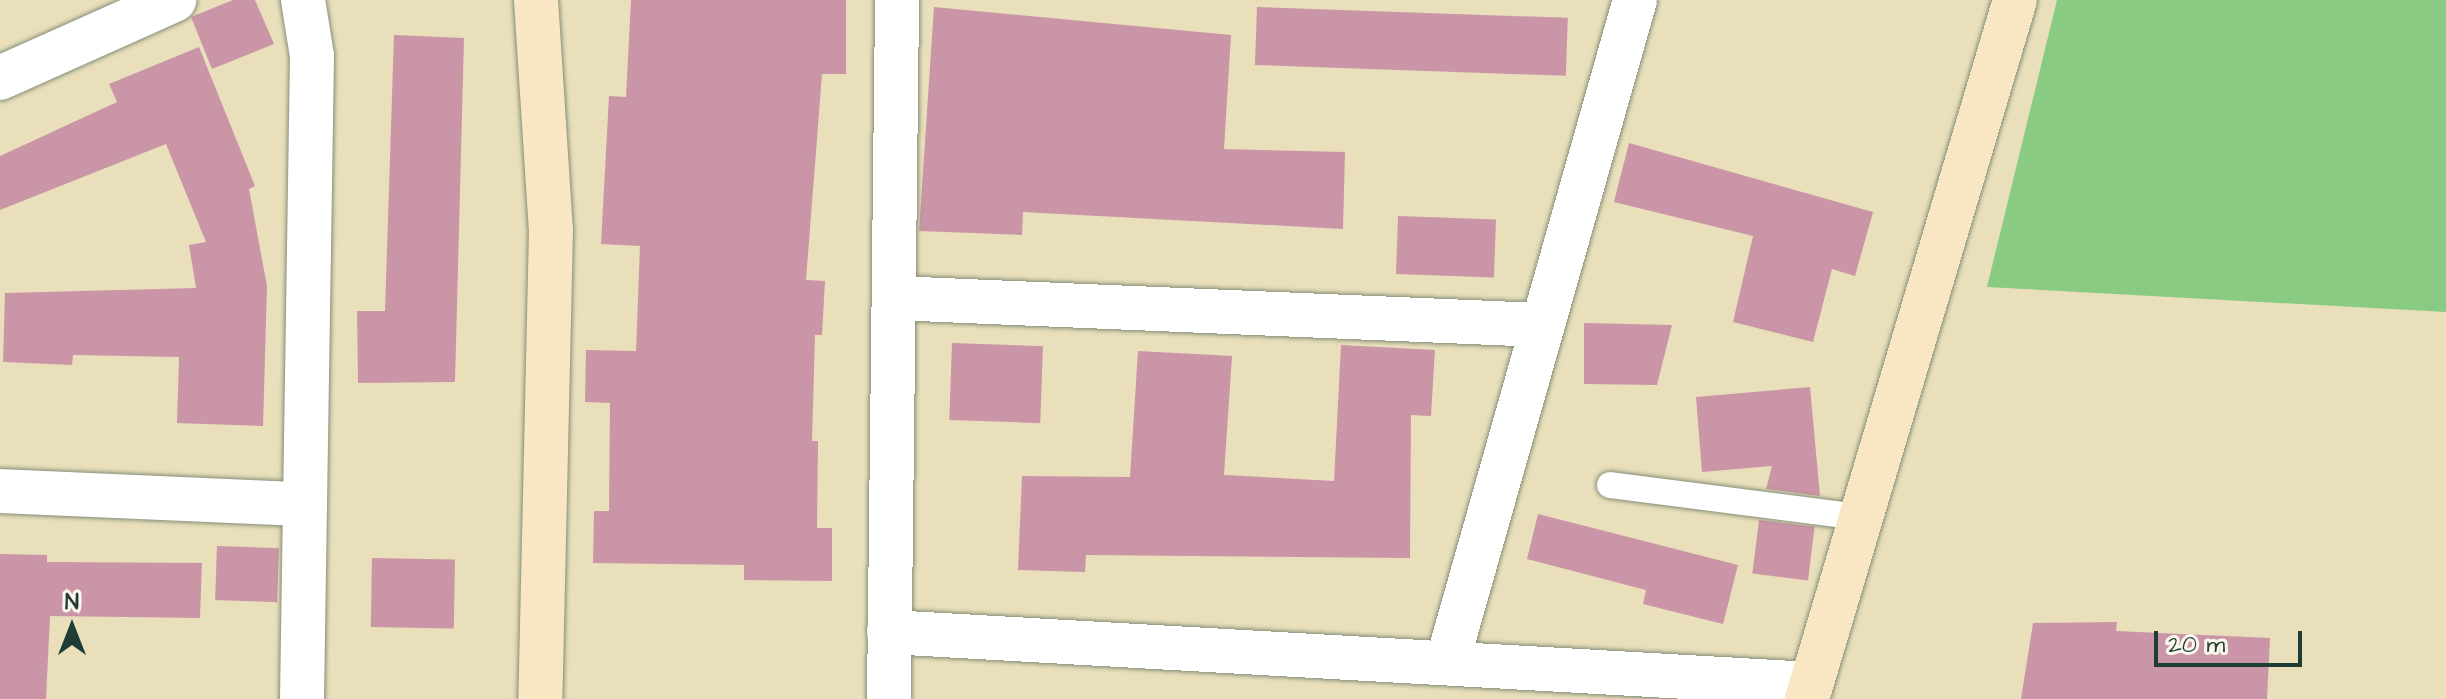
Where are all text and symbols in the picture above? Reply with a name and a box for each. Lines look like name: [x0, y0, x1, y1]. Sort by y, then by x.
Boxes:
north arrow: [32, 587, 112, 667]
text: N: [65, 587, 79, 618]
scale bar: [2158, 615, 2306, 665]
text: 20 m: [2168, 628, 2225, 662]

